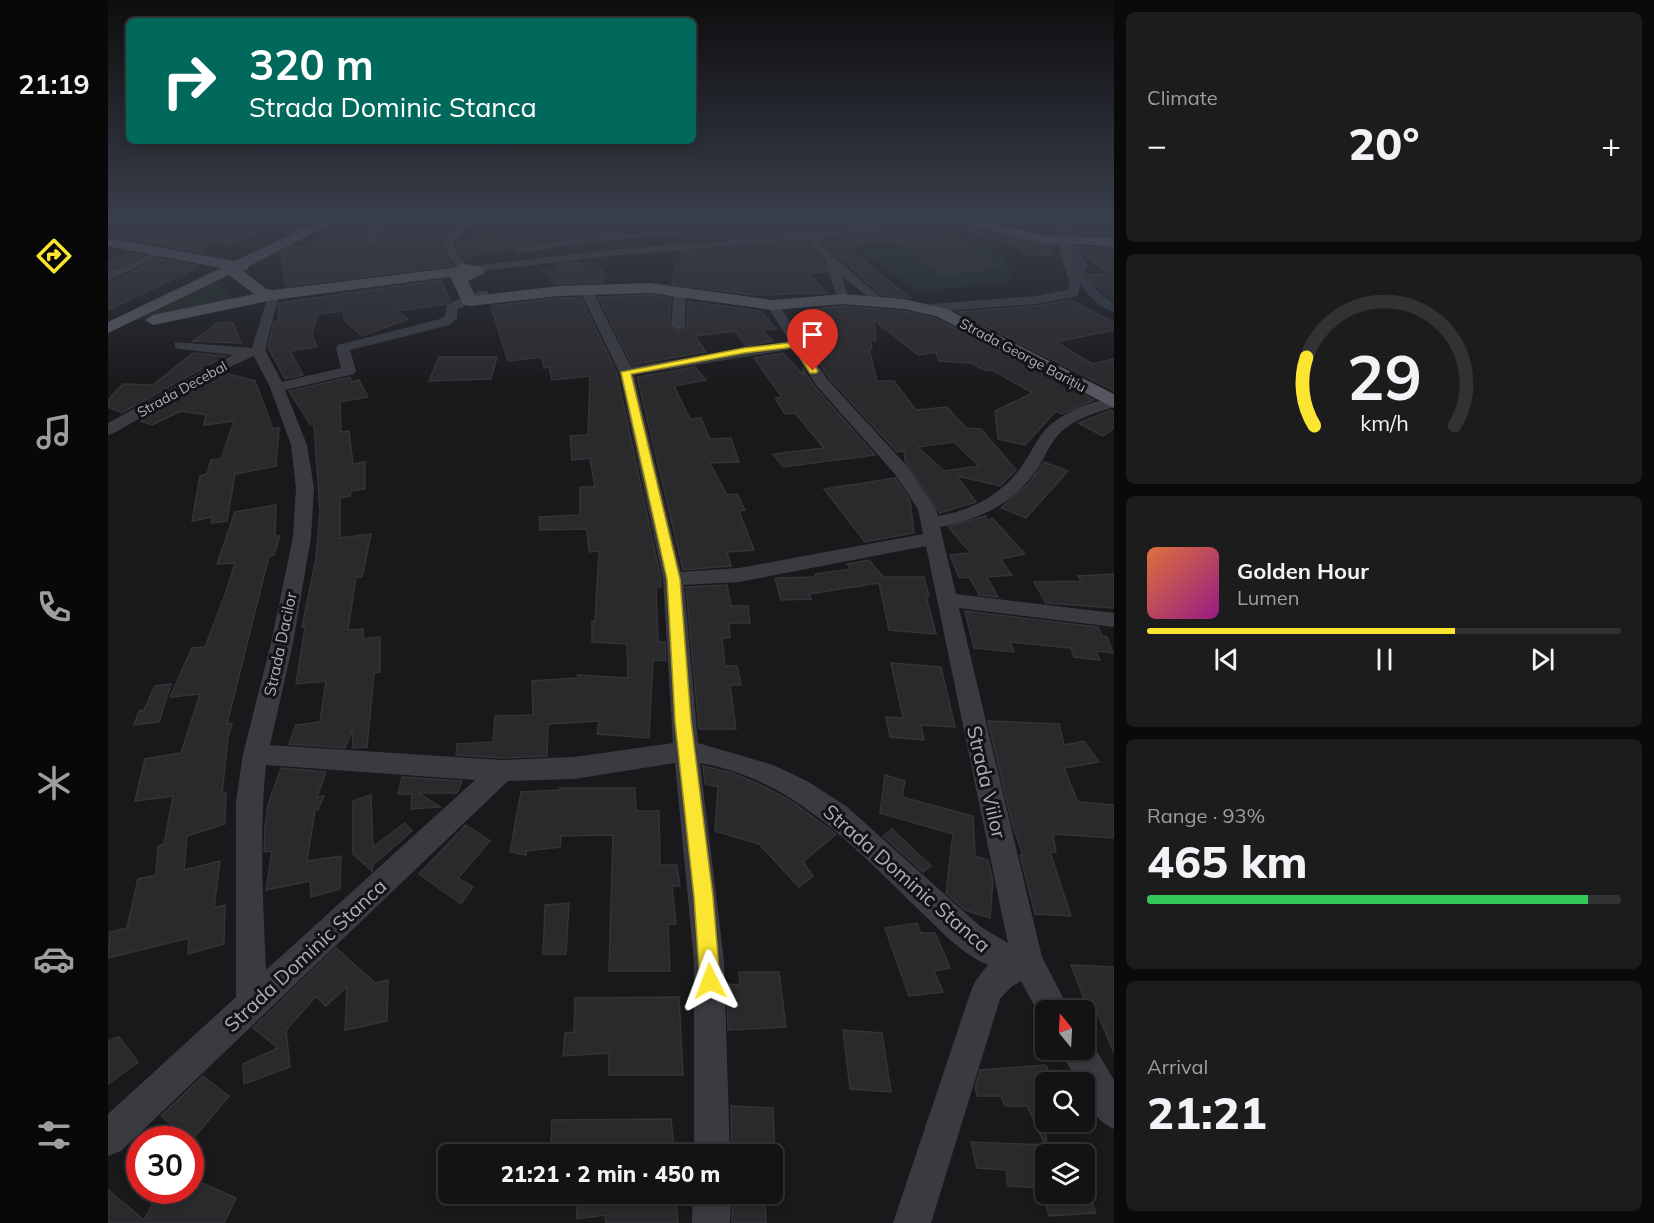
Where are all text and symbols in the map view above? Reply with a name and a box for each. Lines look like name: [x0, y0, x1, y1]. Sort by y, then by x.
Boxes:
text: 320 m: [249, 38, 374, 91]
icon: right: [150, 42, 228, 120]
text: 21:19: [18, 67, 90, 101]
text: Climate: [1147, 85, 1218, 110]
text: Strada Dominic Stanca: [249, 90, 537, 124]
text: 20°: [1348, 115, 1420, 171]
text: −: [1147, 124, 1167, 165]
text: +: [1601, 124, 1621, 165]
icon: directions: [33, 235, 75, 277]
pin: [787, 309, 838, 371]
street label: Strada George Barițiu: [957, 314, 1089, 396]
icon: arrive: [796, 318, 829, 351]
text: 29: [1347, 337, 1421, 416]
street label: Strada Decebal: [134, 357, 230, 421]
text: km/h: [1360, 410, 1408, 437]
icon: music: [33, 411, 75, 453]
text: Golden Hour: [1237, 557, 1369, 585]
text: Lumen: [1237, 585, 1299, 610]
icon: phone: [33, 586, 75, 628]
street label: Strada Dacilor: [259, 590, 301, 698]
icon: previous: [1210, 643, 1243, 676]
icon: pause: [1368, 643, 1401, 676]
icon: next: [1526, 643, 1559, 676]
street label: Strada Viilor: [962, 723, 1012, 841]
icon: climate: [33, 762, 75, 804]
street label: Strada Dominic Stanca: [818, 799, 996, 957]
text: Range · 93%: [1147, 803, 1265, 828]
text: 465 km: [1147, 833, 1308, 889]
street label: Strada Dominic Stanca: [219, 873, 391, 1037]
icon: car: [33, 938, 75, 980]
position arrow: [678, 949, 742, 1013]
north arrow: [1035, 1000, 1095, 1060]
map controls: [1035, 1000, 1095, 1204]
text: Arrival: [1147, 1054, 1208, 1079]
button: search: [1035, 1072, 1095, 1132]
text: 21:21: [1147, 1084, 1267, 1140]
icon: filters: [33, 1114, 75, 1156]
speed limit sign: 30: [126, 1126, 204, 1204]
button: layers: [1035, 1144, 1095, 1204]
text: 21:21 · 2 min · 450 m: [501, 1160, 720, 1188]

